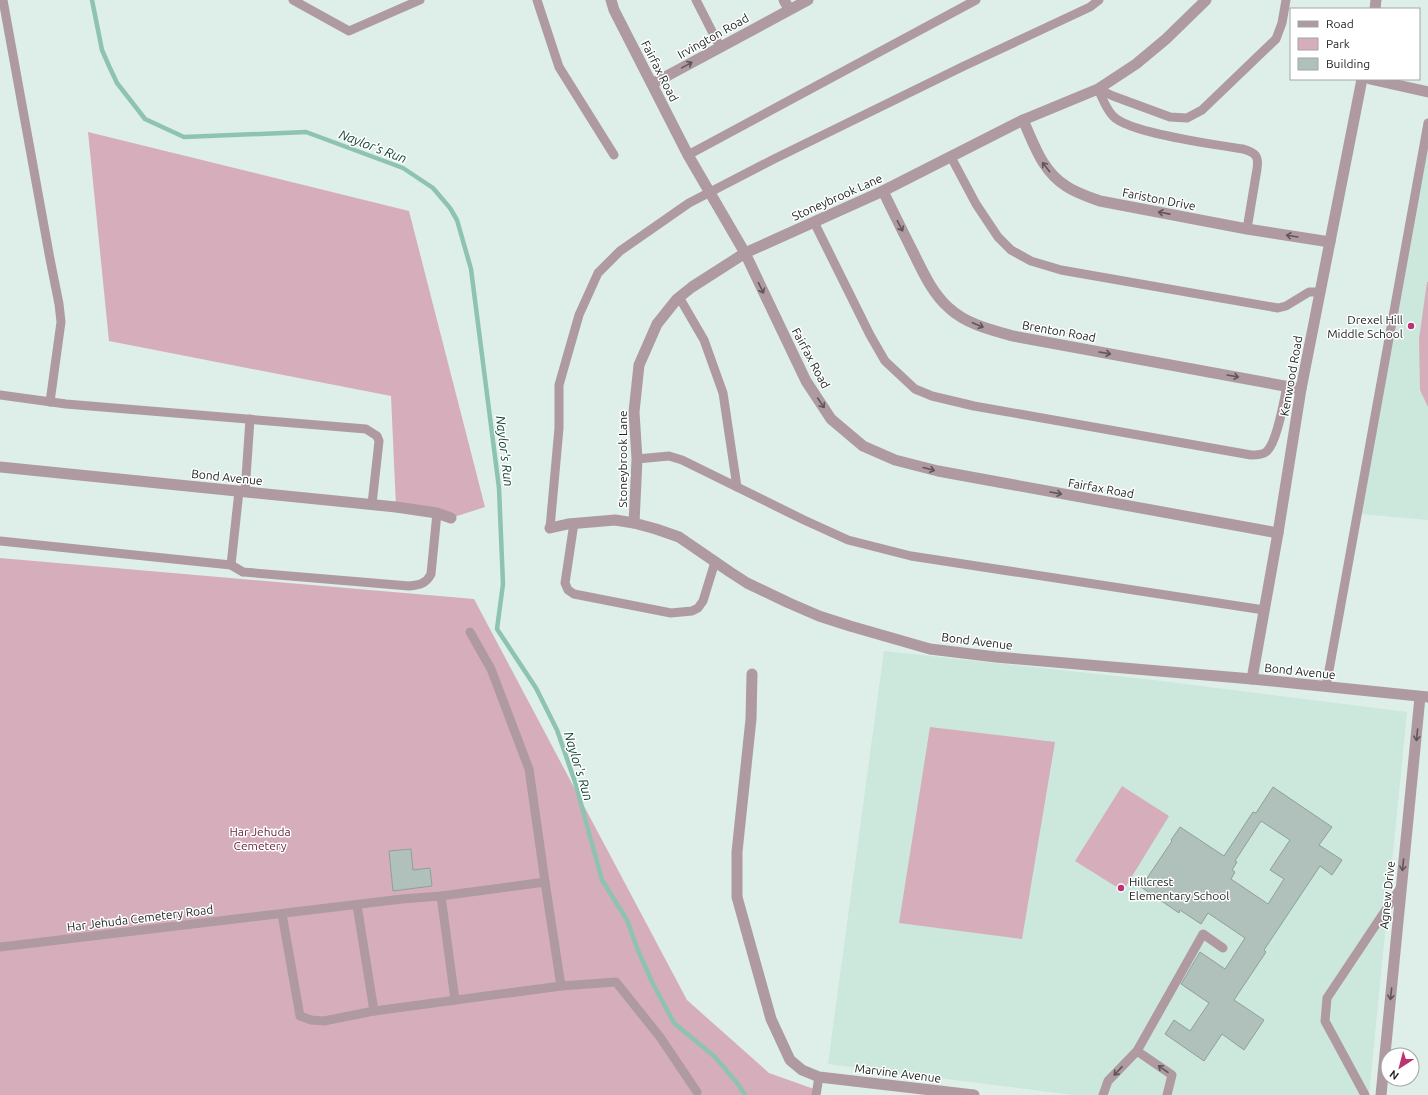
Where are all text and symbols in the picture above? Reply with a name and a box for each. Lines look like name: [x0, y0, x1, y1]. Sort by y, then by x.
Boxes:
legend: [1290, 8, 1420, 80]
street label: Irvington Road: [675, 11, 751, 61]
text: Road: [1326, 17, 1354, 30]
text: Park: [1326, 37, 1350, 50]
street label: Fairfax Road: [639, 38, 681, 104]
text: Building: [1326, 57, 1370, 70]
one-way arrow: [680, 61, 692, 68]
water label: Naylor's Run: [337, 127, 409, 165]
one-way arrow: [1042, 161, 1050, 172]
street label: Stoneybrook Lane: [790, 171, 884, 223]
street label: Fariston Drive: [1121, 186, 1197, 212]
one-way arrow: [1157, 209, 1170, 217]
one-way arrow: [897, 220, 904, 232]
one-way arrow: [1285, 232, 1298, 240]
one-way arrow: [758, 282, 765, 294]
place label: Drexel Hill Middle School: [1327, 313, 1403, 340]
street label: Brenton Road: [1021, 318, 1097, 344]
marker: Drexel Hill Middle School: [1406, 321, 1416, 331]
one-way arrow: [972, 322, 984, 330]
street label: Fairfax Road: [790, 326, 832, 390]
street label: Kenwood Road: [1278, 335, 1304, 417]
one-way arrow: [1098, 349, 1111, 357]
one-way arrow: [1226, 372, 1239, 380]
one-way arrow: [817, 397, 825, 408]
street label: Stoneybrook Lane: [616, 410, 629, 508]
water label: Naylor's Run: [494, 415, 516, 487]
one-way arrow: [922, 465, 935, 473]
street label: Bond Avenue: [191, 467, 263, 487]
street label: Fairfax Road: [1067, 476, 1135, 500]
one-way arrow: [1049, 489, 1062, 497]
street label: Bond Avenue: [941, 630, 1013, 652]
street label: Bond Avenue: [1264, 661, 1336, 681]
one-way arrow: [1413, 728, 1420, 741]
water label: Naylor's Run: [562, 730, 596, 802]
park label: Har Jehuda Cemetery: [229, 825, 291, 852]
one-way arrow: [1400, 858, 1407, 871]
street label: Agnew Drive: [1377, 860, 1397, 930]
place label: Hillcrest Elementary School: [1129, 875, 1229, 902]
marker: Hillcrest Elementary School: [1116, 883, 1126, 893]
street label: Har Jehuda Cemetery Road: [66, 903, 214, 933]
one-way arrow: [1387, 987, 1394, 1000]
north arrow: [1380, 1047, 1420, 1087]
street label: Marvine Avenue: [854, 1061, 942, 1085]
one-way arrow: [1158, 1065, 1169, 1073]
one-way arrow: [1113, 1066, 1122, 1076]
text: N: [1387, 1068, 1401, 1082]

